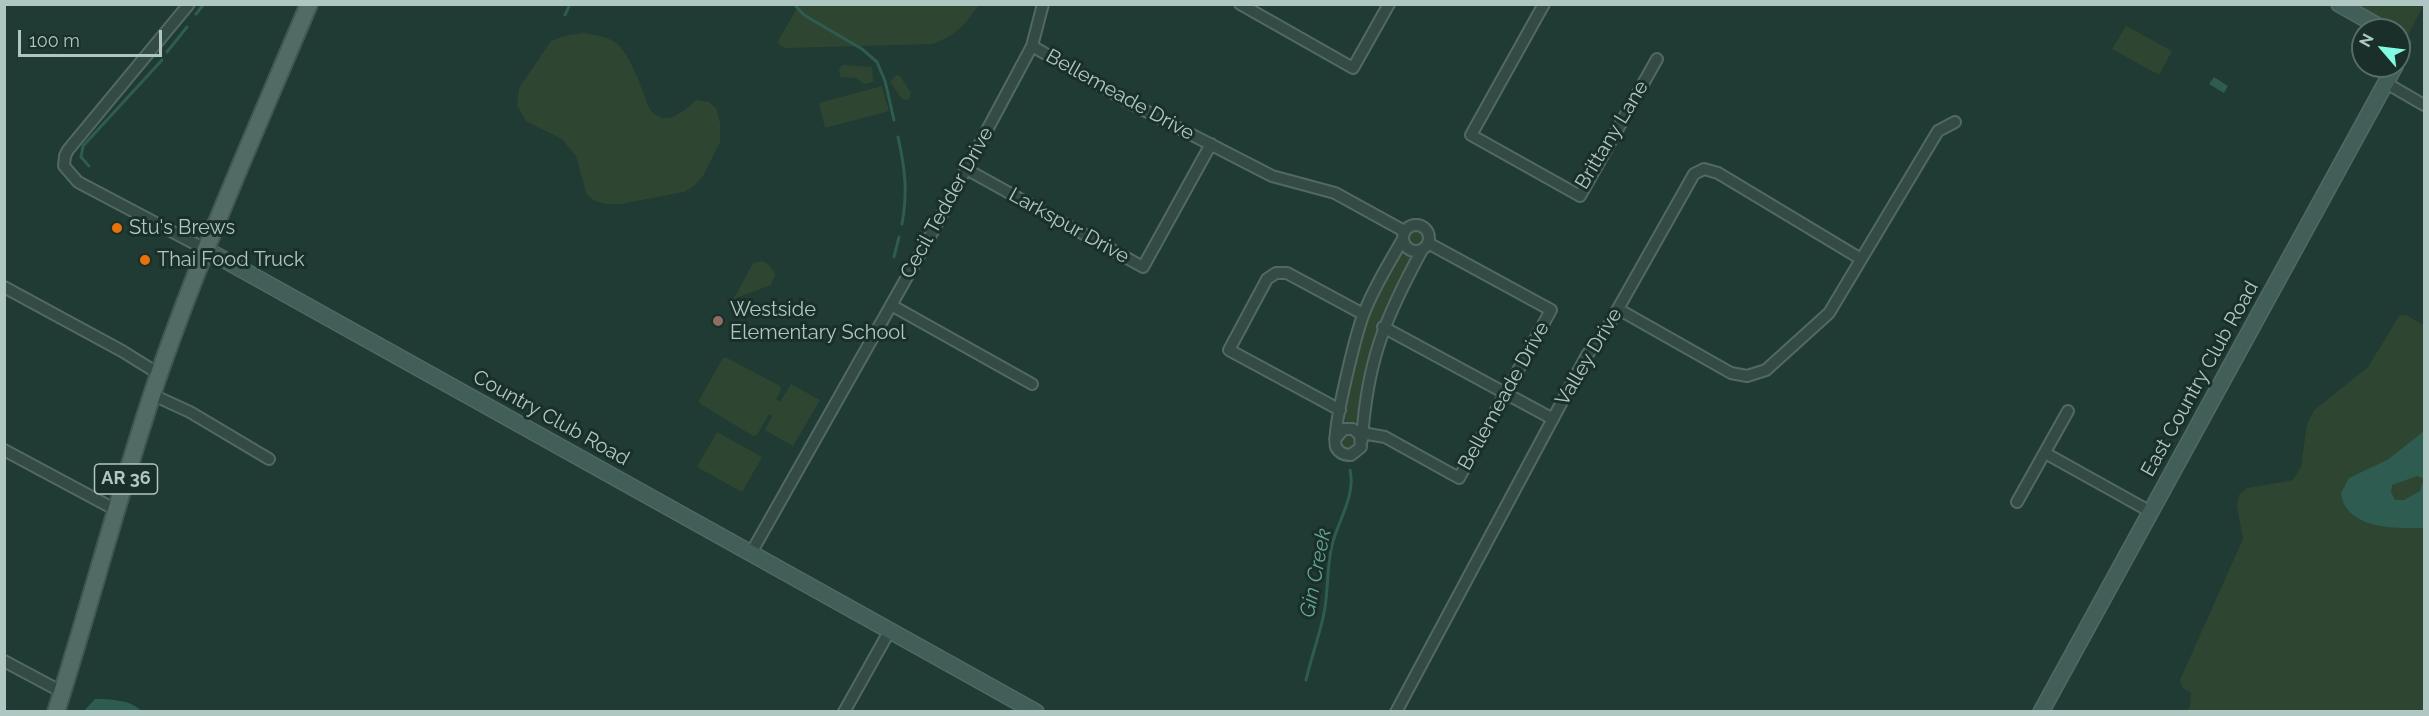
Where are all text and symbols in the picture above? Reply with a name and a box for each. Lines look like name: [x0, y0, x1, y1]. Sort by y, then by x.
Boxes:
scale bar: [21, 18, 165, 56]
north arrow: [2351, 18, 2411, 78]
text: 100 m: [29, 30, 80, 51]
text: N: [2355, 30, 2378, 50]
street label: Bellemeade Drive: [1042, 44, 1198, 146]
street label: Brittany Lane: [1570, 76, 1654, 194]
street label: Cecil Tedder Drive: [895, 123, 999, 283]
street label: Larkspur Drive: [1005, 183, 1133, 269]
place label: Stu's Brews: [129, 216, 235, 240]
marker: Stu's Brews: [110, 221, 124, 235]
place label: Thai Food Truck: [157, 248, 305, 272]
marker: Thai Food Truck: [138, 253, 152, 267]
street label: East Country Club Road: [2136, 277, 2264, 481]
place label: Westside Elementary School: [730, 298, 906, 345]
street label: Valley Drive: [1551, 304, 1627, 410]
marker: Westside Elementary School: [711, 314, 725, 328]
street label: Bellemeade Drive: [1453, 318, 1555, 474]
street label: Country Club Road: [469, 365, 633, 471]
road number: AR 36: [94, 464, 158, 494]
water label: Gin Creek: [1295, 526, 1337, 620]

